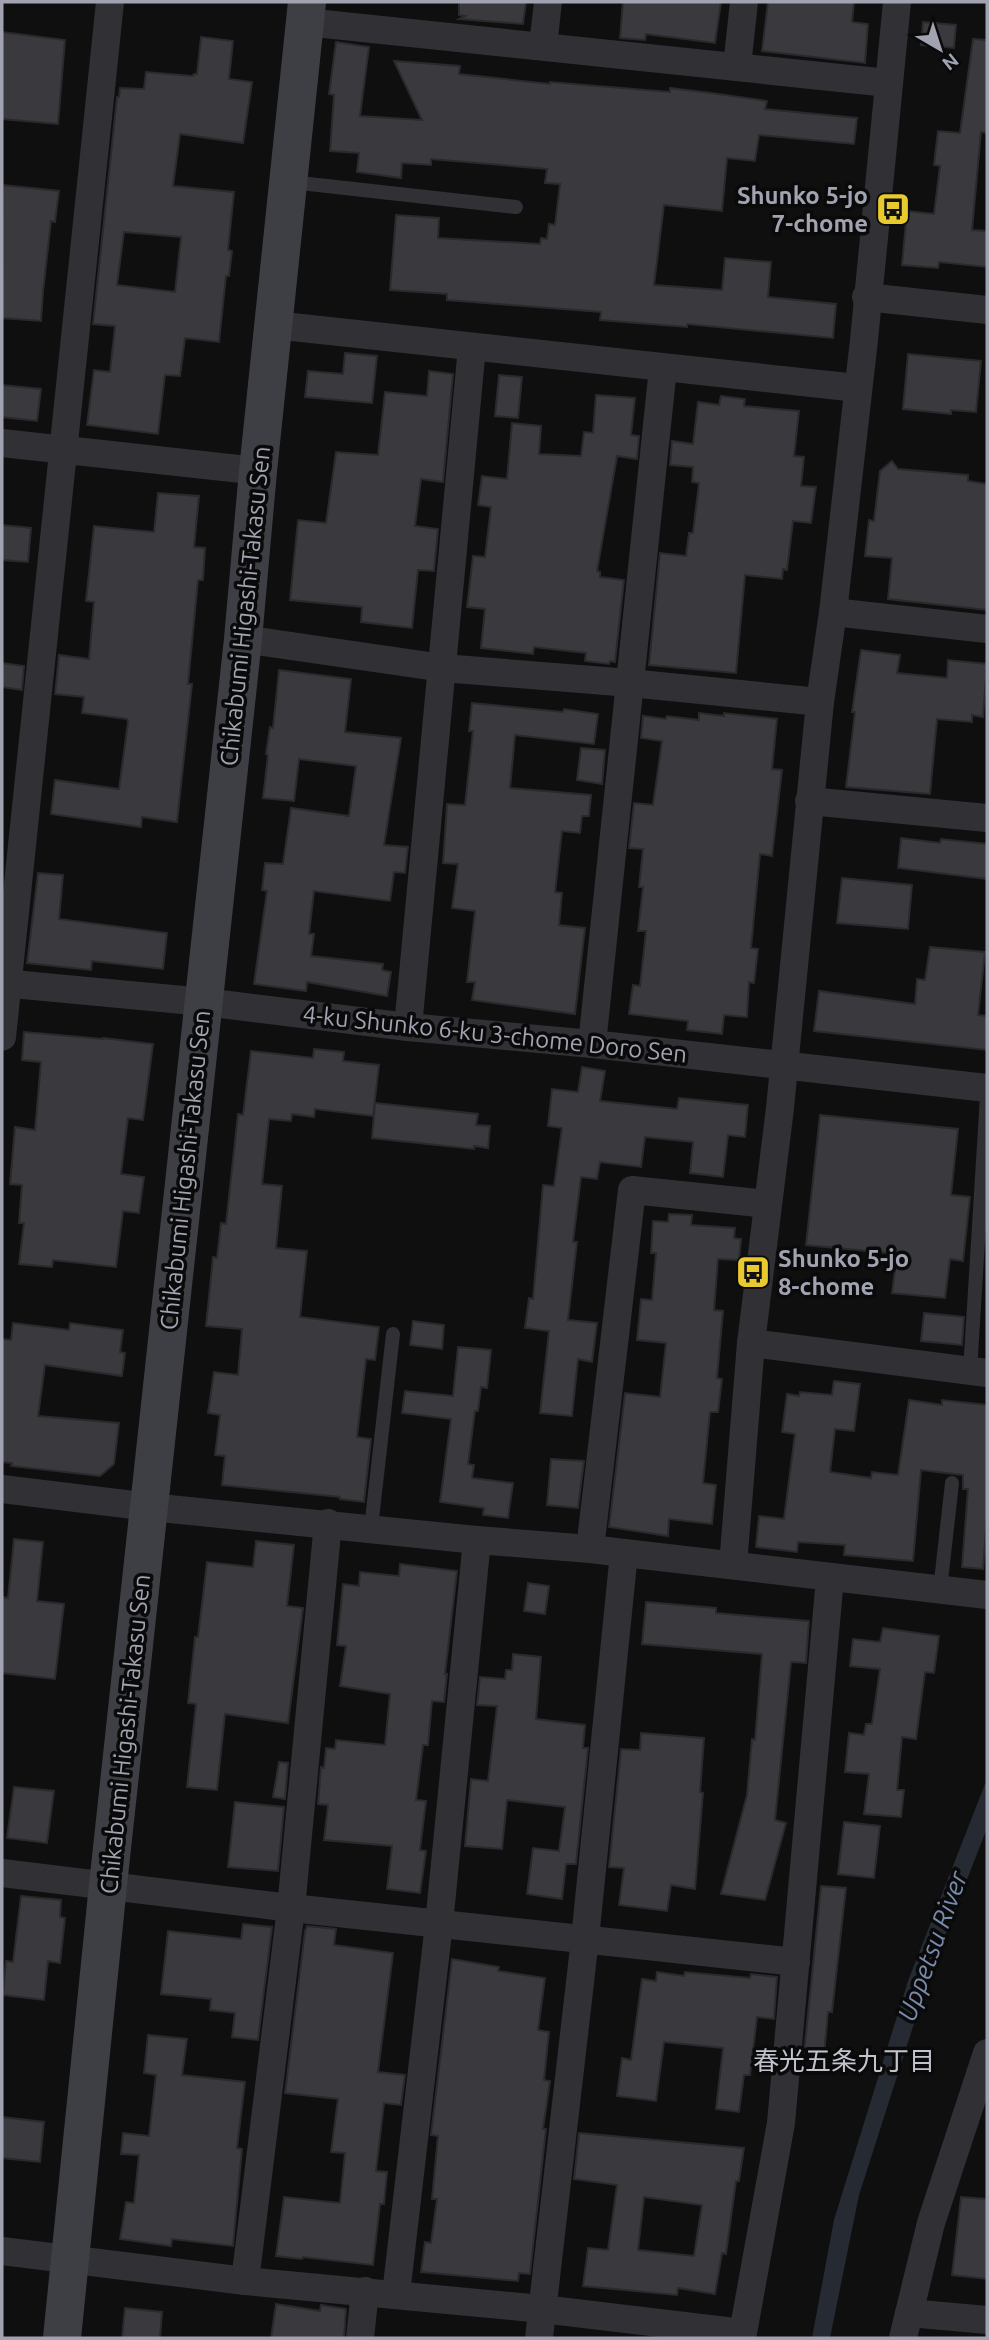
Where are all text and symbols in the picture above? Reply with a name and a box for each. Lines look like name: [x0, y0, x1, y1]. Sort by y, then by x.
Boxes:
north arrow: [905, 14, 975, 84]
text: N: [938, 49, 963, 75]
place label: Shunko 5-jo 7-chome: [737, 182, 868, 237]
bus stop icon: Shunko 5-jo 7-chome: [874, 190, 912, 228]
street label: Chikabumi Higashi-Takasu Sen: [215, 445, 275, 767]
street label: 4-ku Shunko 6-ku 3-chome Doro Sen: [301, 1000, 689, 1068]
street label: Chikabumi Higashi-Takasu Sen: [155, 1009, 215, 1331]
place label: Shunko 5-jo 8-chome: [778, 1245, 909, 1300]
bus stop icon: Shunko 5-jo 8-chome: [734, 1253, 772, 1291]
street label: Chikabumi Higashi-Takasu Sen: [95, 1573, 155, 1895]
water label: Uppetsu River: [891, 1866, 973, 2025]
district label: 春光五条九丁目: [753, 2046, 935, 2075]

